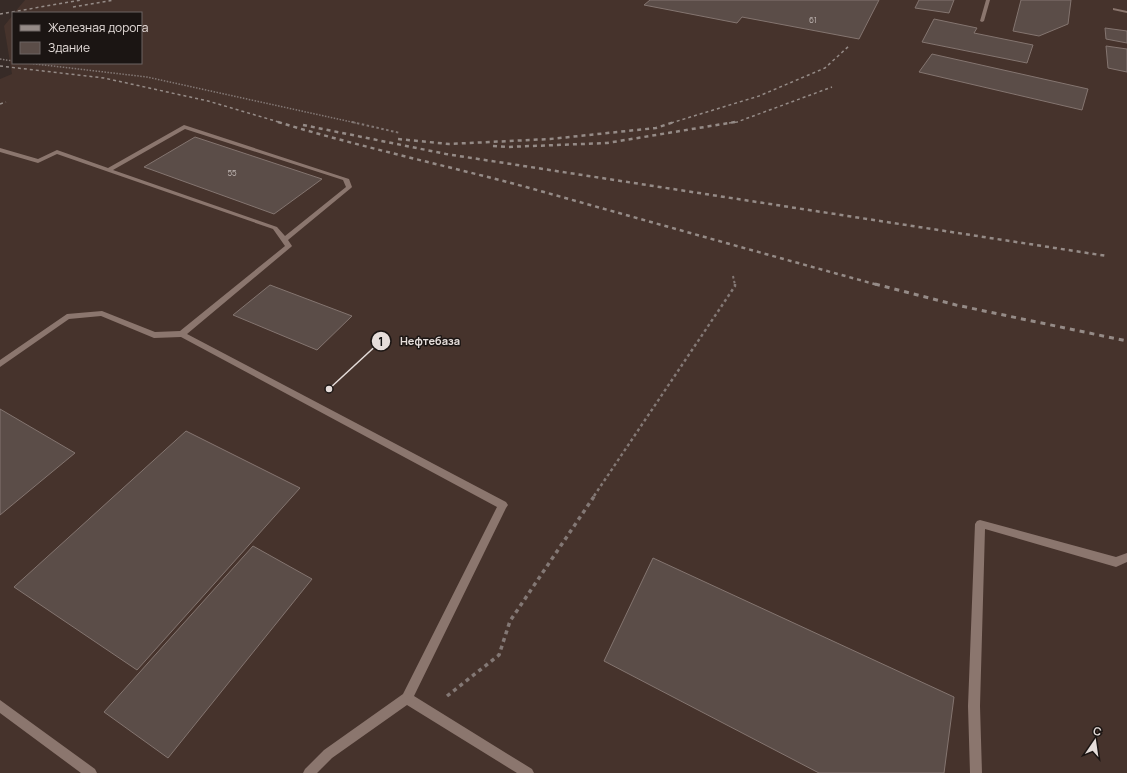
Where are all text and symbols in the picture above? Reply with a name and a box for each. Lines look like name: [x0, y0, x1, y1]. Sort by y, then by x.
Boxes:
legend: [12, 12, 142, 64]
house number: 61: [809, 14, 817, 25]
text: Железная дорога: [48, 19, 148, 36]
text: Здание: [48, 39, 90, 56]
house number: 55: [227, 167, 237, 178]
callout: Нефтебаза: [371, 330, 468, 353]
text: 1: [378, 333, 384, 350]
text: Нефтебаза: [400, 333, 460, 348]
north arrow: [1075, 721, 1115, 761]
text: С: [1092, 723, 1103, 739]

